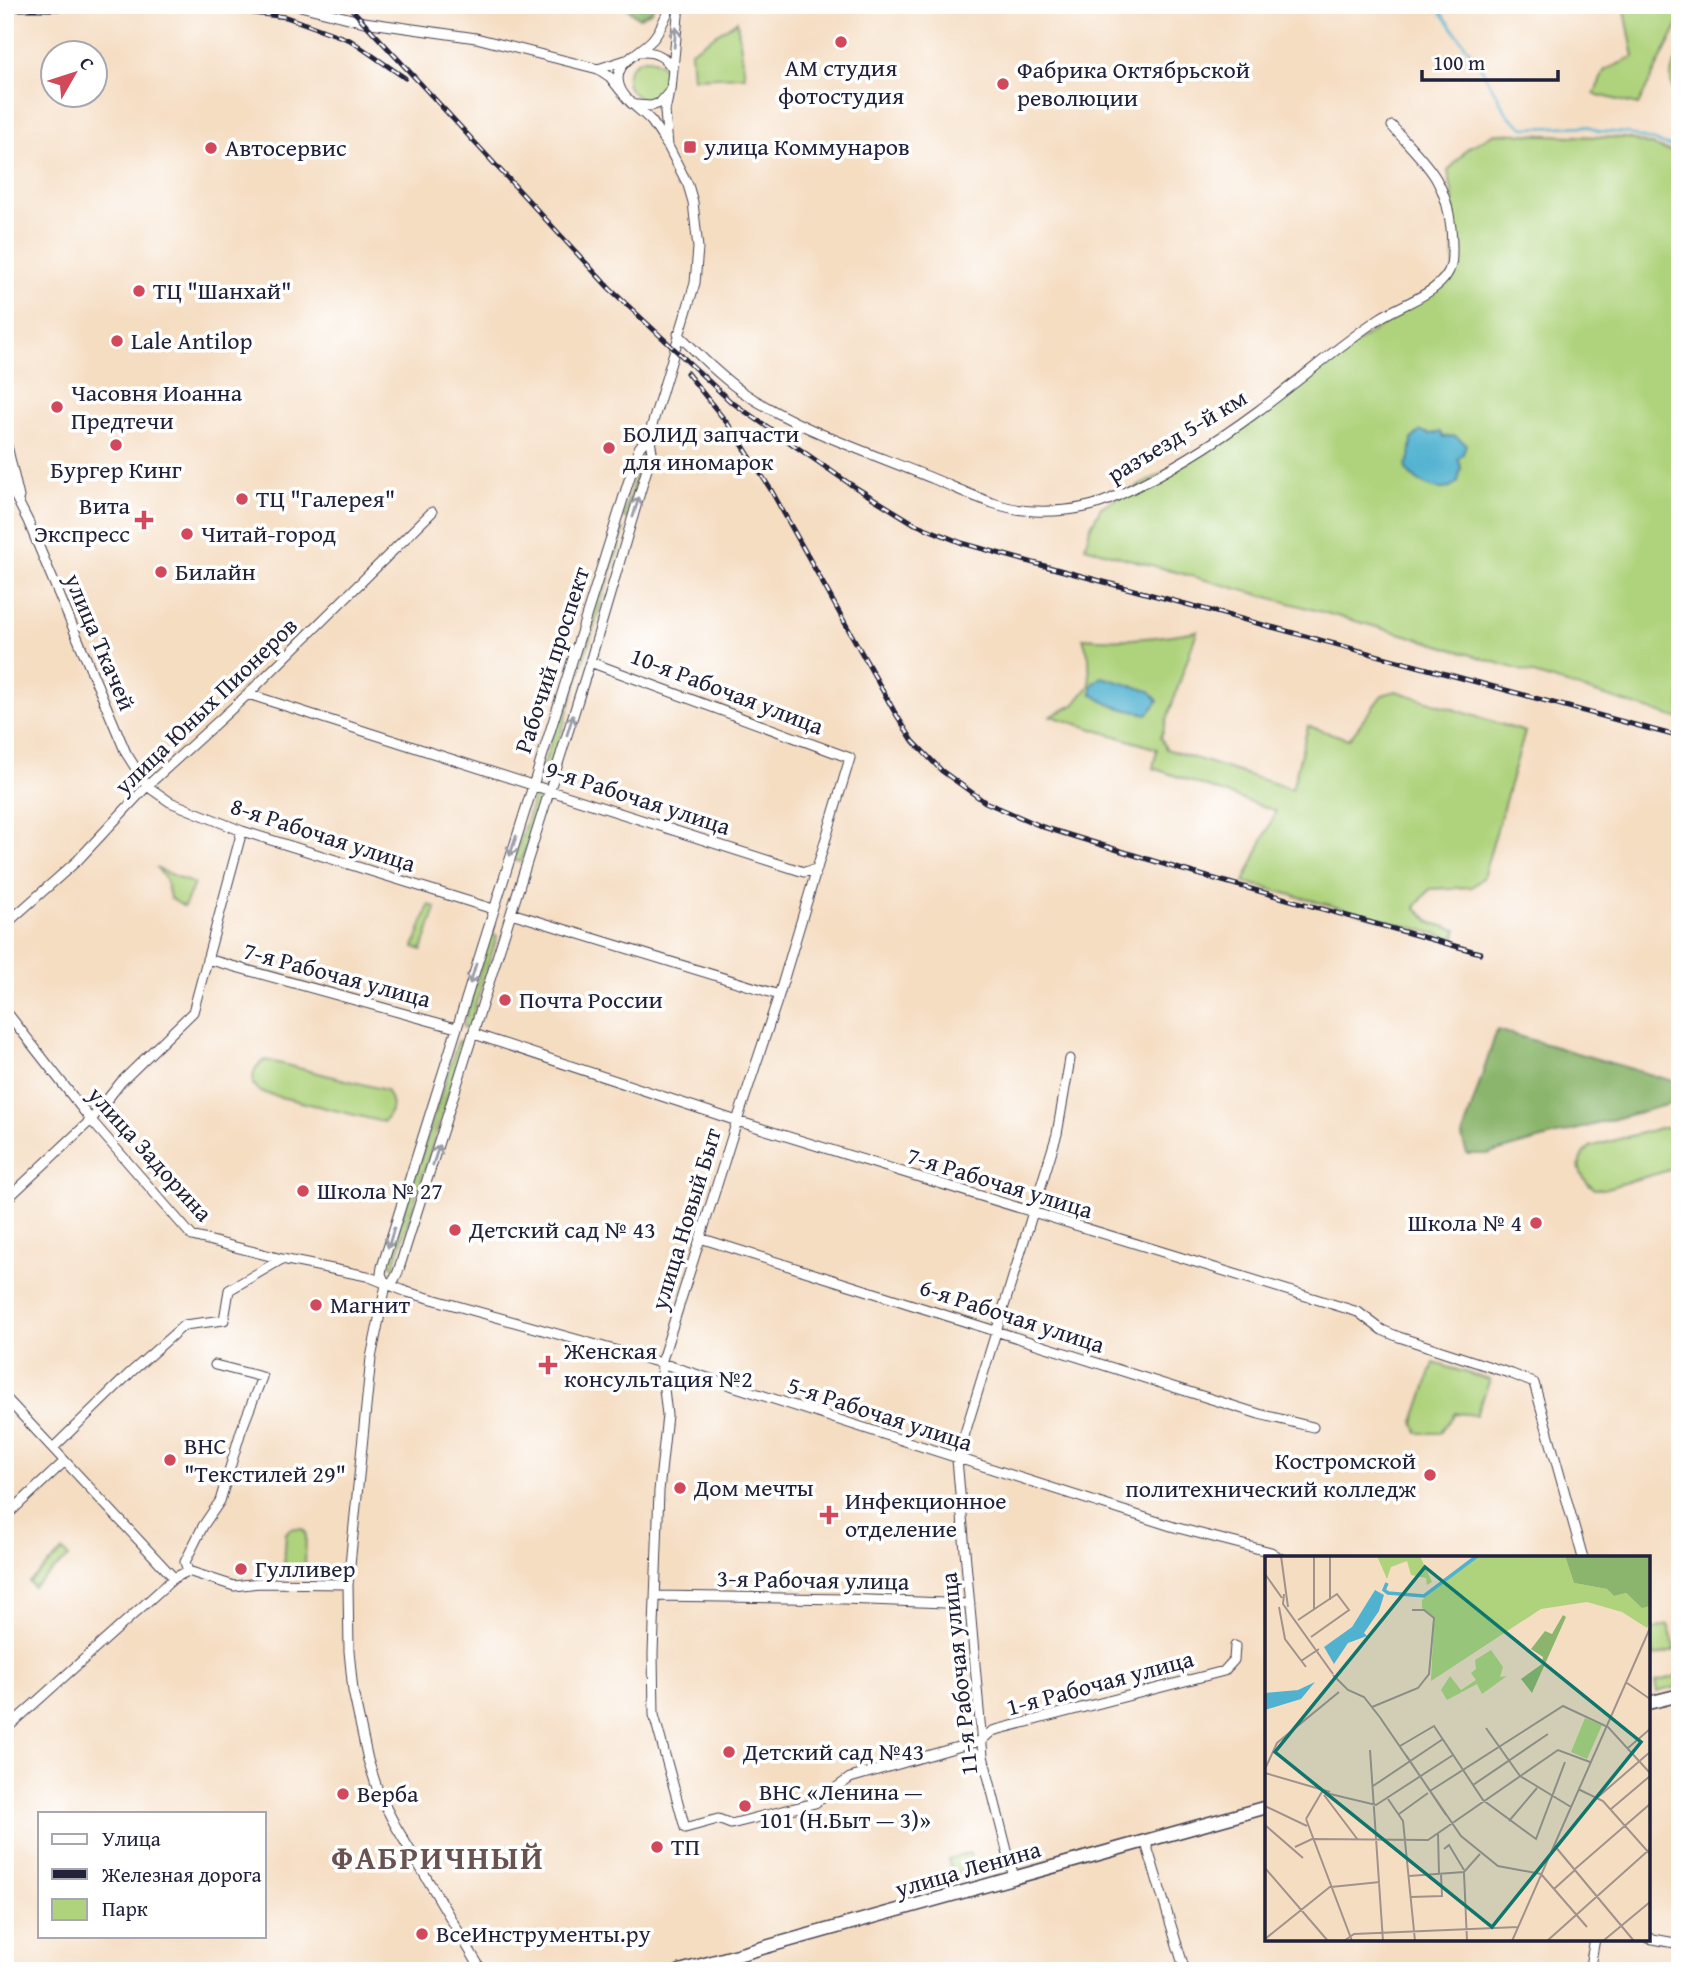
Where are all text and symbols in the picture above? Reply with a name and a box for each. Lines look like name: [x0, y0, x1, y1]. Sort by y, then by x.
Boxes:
one-way arrow: [669, 26, 682, 49]
marker: АМ студия фотостудия: [833, 34, 849, 50]
north arrow: [38, 38, 108, 108]
scale bar: [1422, 38, 1559, 82]
text: 100 m: [1433, 47, 1485, 78]
text: С: [73, 50, 102, 76]
place label: АМ студия фотостудия: [778, 50, 904, 113]
place label: Фабрика Октябрьской революции: [1017, 52, 1250, 115]
marker: Фабрика Октябрьской революции: [995, 76, 1011, 92]
place label: улица Коммунаров: [703, 129, 910, 164]
place label: Автосервис: [225, 130, 347, 165]
marker: улица Коммунаров: [682, 139, 698, 155]
marker: Автосервис: [203, 140, 219, 156]
place label: ТЦ "Шанхай": [153, 273, 292, 308]
marker: ТЦ "Шанхай": [131, 283, 147, 299]
place label: Lale Antilop: [131, 323, 253, 358]
marker: Lale Antilop: [109, 333, 125, 349]
place label: Часовня Иоанна Предтечи: [71, 375, 243, 438]
street label: разъезд 5-й км: [1100, 380, 1253, 491]
marker: Часовня Иоанна Предтечи: [49, 399, 65, 415]
place label: БОЛИД запчасти для иномарок: [623, 416, 799, 479]
marker: Бургер Кинг: [108, 437, 124, 453]
marker: БОЛИД запчасти для иномарок: [601, 440, 617, 456]
place label: Бургер Кинг: [50, 452, 182, 487]
place label: ТЦ "Галерея": [256, 481, 395, 516]
place label: Вита Экспресс: [34, 488, 131, 551]
marker: ТЦ "Галерея": [234, 491, 250, 507]
one-way arrow: [630, 496, 643, 518]
marker: Вита Экспресс: [136, 512, 152, 528]
place label: Читай-город: [201, 516, 336, 551]
marker: Читай-город: [179, 526, 195, 542]
place label: Билайн: [175, 554, 256, 589]
street label: Рабочий проспект: [505, 562, 598, 757]
marker: Билайн: [153, 564, 169, 580]
street label: улица Ткачей: [55, 567, 145, 716]
street label: улица Юных Пионеров: [105, 609, 305, 803]
street label: 10-я Рабочая улица: [626, 638, 829, 744]
one-way arrow: [564, 714, 577, 736]
street label: 9-я Рабочая улица: [541, 751, 736, 844]
street label: 8-я Рабочая улица: [226, 788, 421, 881]
one-way arrow: [505, 835, 518, 857]
street label: 7-я Рабочая улица: [240, 933, 435, 1016]
one-way arrow: [466, 963, 479, 985]
place label: Почта России: [519, 982, 663, 1017]
marker: Почта России: [497, 992, 513, 1008]
street label: улица Задорина: [79, 1077, 221, 1230]
street label: улица Новый Быт: [641, 1123, 730, 1315]
street label: 7-я Рабочая улица: [903, 1138, 1098, 1228]
one-way arrow: [430, 1144, 443, 1166]
place label: Школа № 27: [317, 1173, 443, 1208]
marker: Школа № 27: [295, 1183, 311, 1199]
place label: Школа № 4: [1408, 1205, 1522, 1240]
place label: Детский сад № 43: [468, 1212, 656, 1247]
marker: Школа № 4: [1528, 1215, 1544, 1231]
marker: Детский сад № 43: [447, 1222, 463, 1238]
one-way arrow: [384, 1227, 397, 1249]
street label: 6-я Рабочая улица: [915, 1269, 1110, 1362]
place label: Магнит: [330, 1287, 411, 1322]
marker: Магнит: [308, 1297, 324, 1313]
place label: Женская консультация №2: [563, 1333, 753, 1396]
marker: Женская консультация №2: [538, 1355, 558, 1375]
street label: 5-я Рабочая улица: [783, 1367, 978, 1460]
place label: ВНС "Текстилей 29": [184, 1428, 346, 1491]
place label: Костромской политехнический колледж: [1125, 1443, 1416, 1506]
marker: ВНС "Текстилей 29": [162, 1452, 178, 1468]
marker: Костромской политехнический колледж: [1422, 1467, 1438, 1483]
place label: Дом мечты: [693, 1470, 814, 1505]
marker: Дом мечты: [672, 1480, 688, 1496]
place label: Инфекционное отделение: [845, 1483, 1007, 1546]
marker: Инфекционное отделение: [819, 1505, 839, 1525]
place label: Гулливер: [255, 1551, 356, 1586]
inset map: [1265, 1556, 1650, 1941]
street label: 3-я Рабочая улица: [716, 1560, 910, 1599]
marker: Гулливер: [233, 1561, 249, 1577]
street label: 11-я Рабочая улица: [930, 1570, 987, 1777]
street label: 1-я Рабочая улица: [1002, 1641, 1198, 1724]
place label: Детский сад №43: [742, 1734, 924, 1769]
marker: Детский сад №43: [721, 1744, 737, 1760]
place label: ВНС «Ленина — 101 (Н.Быт — 3)»: [759, 1774, 931, 1837]
place label: Верба: [357, 1776, 419, 1811]
marker: Верба: [335, 1786, 351, 1802]
marker: ВНС «Ленина — 101 (Н.Быт — 3)»: [737, 1798, 753, 1814]
legend: [38, 1812, 266, 1938]
text: Улица: [102, 1823, 161, 1854]
place label: ТП: [671, 1829, 700, 1864]
street label: улица Ленина: [890, 1831, 1045, 1906]
district label: ФАБРИЧНЫЙ: [331, 1834, 545, 1881]
marker: ТП: [649, 1839, 665, 1855]
text: Железная дорога: [101, 1859, 262, 1890]
text: Парк: [102, 1893, 148, 1924]
place label: ВсеИнструменты.ру: [436, 1916, 651, 1951]
marker: ВсеИнструменты.ру: [414, 1926, 430, 1942]

